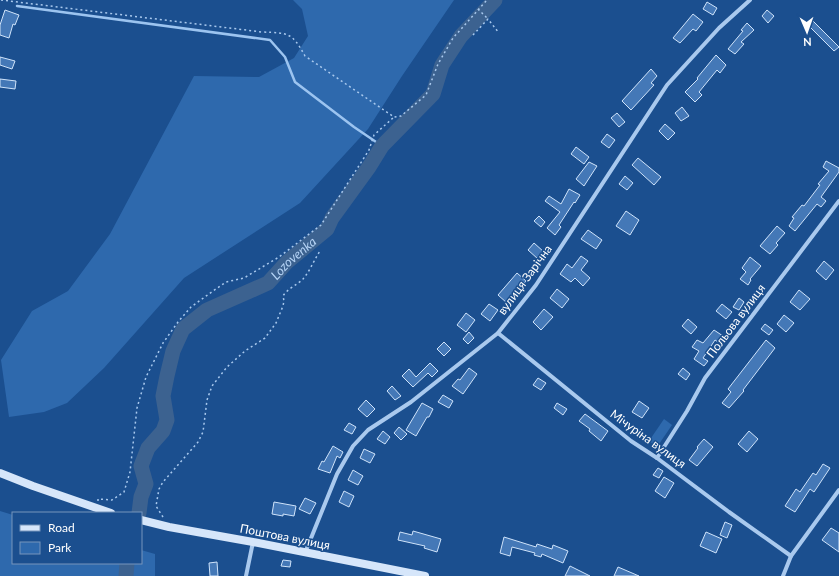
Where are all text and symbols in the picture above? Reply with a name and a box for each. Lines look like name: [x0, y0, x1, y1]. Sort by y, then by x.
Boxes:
north arrow: [787, 12, 827, 52]
text: N: [803, 36, 812, 49]
water label: Lozovenka: [267, 233, 320, 283]
street label: вулиця Зарічна: [494, 242, 555, 318]
street label: Польова вулиця: [703, 281, 768, 360]
street label: Мічуріна вулиця: [607, 406, 689, 471]
legend: [12, 512, 142, 564]
text: Road: [48, 520, 75, 535]
street label: Поштова вулиця: [239, 520, 331, 553]
text: Park: [48, 540, 72, 555]

